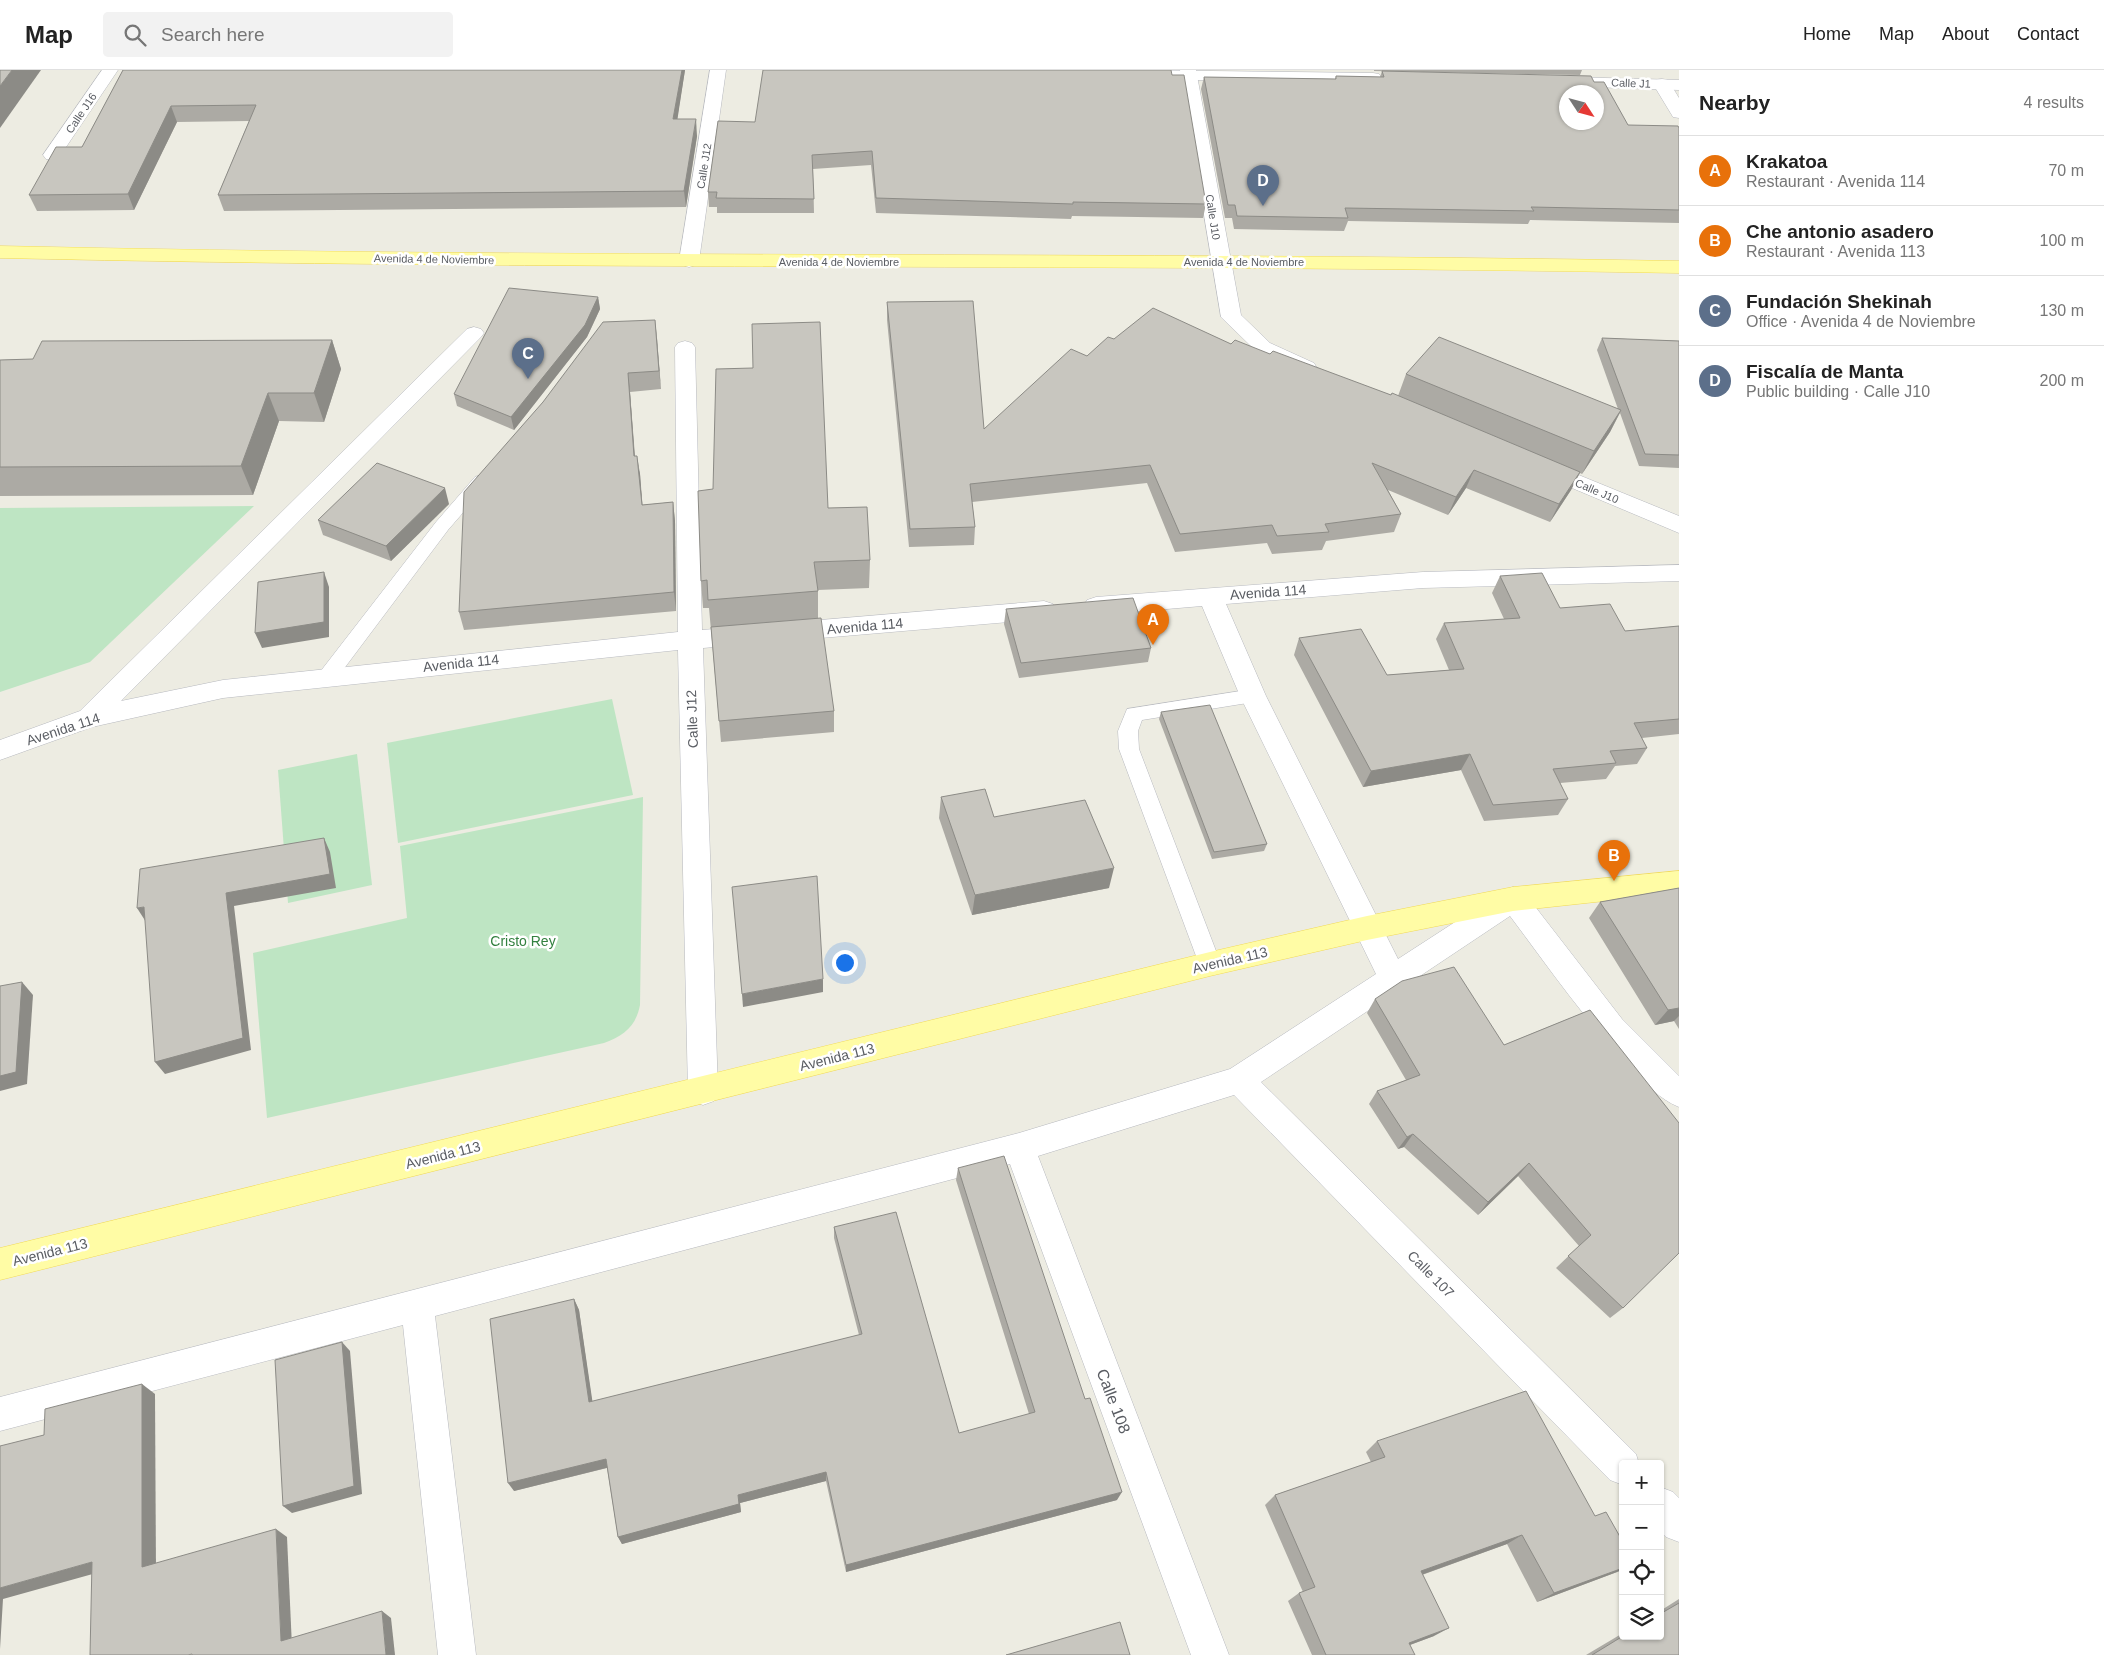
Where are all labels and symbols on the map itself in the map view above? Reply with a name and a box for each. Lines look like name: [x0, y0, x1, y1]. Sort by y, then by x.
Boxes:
street label: Calle J1: [1611, 76, 1651, 90]
north arrow: [1559, 85, 1604, 130]
street label: Calle J16: [63, 91, 99, 135]
street label: Calle J12: [694, 142, 714, 190]
pin: D: [1247, 165, 1279, 206]
street label: Calle J10: [1203, 193, 1223, 241]
street label: Avenida 4 de Noviembre: [374, 252, 494, 266]
street label: Avenida 4 de Noviembre: [779, 256, 899, 268]
street label: Avenida 4 de Noviembre: [1184, 256, 1304, 268]
pin: C: [512, 338, 544, 379]
street label: Calle J10: [1574, 477, 1620, 505]
street label: Avenida 114: [1229, 581, 1307, 603]
pin: A: [1137, 604, 1169, 645]
street label: Avenida 114: [826, 615, 904, 637]
street label: Avenida 114: [422, 651, 500, 675]
street label: Calle J12: [683, 689, 701, 748]
street label: Avenida 114: [24, 710, 102, 748]
pin: B: [1598, 840, 1630, 881]
park label: Cristo Rey: [490, 933, 556, 949]
street label: Avenida 113: [1191, 944, 1269, 976]
your location: [832, 950, 858, 976]
street label: Avenida 113: [798, 1040, 876, 1074]
street label: Avenida 113: [404, 1138, 482, 1172]
street label: Avenida 113: [11, 1235, 89, 1269]
street label: Calle 107: [1404, 1247, 1458, 1301]
street label: Calle 108: [1093, 1367, 1134, 1436]

